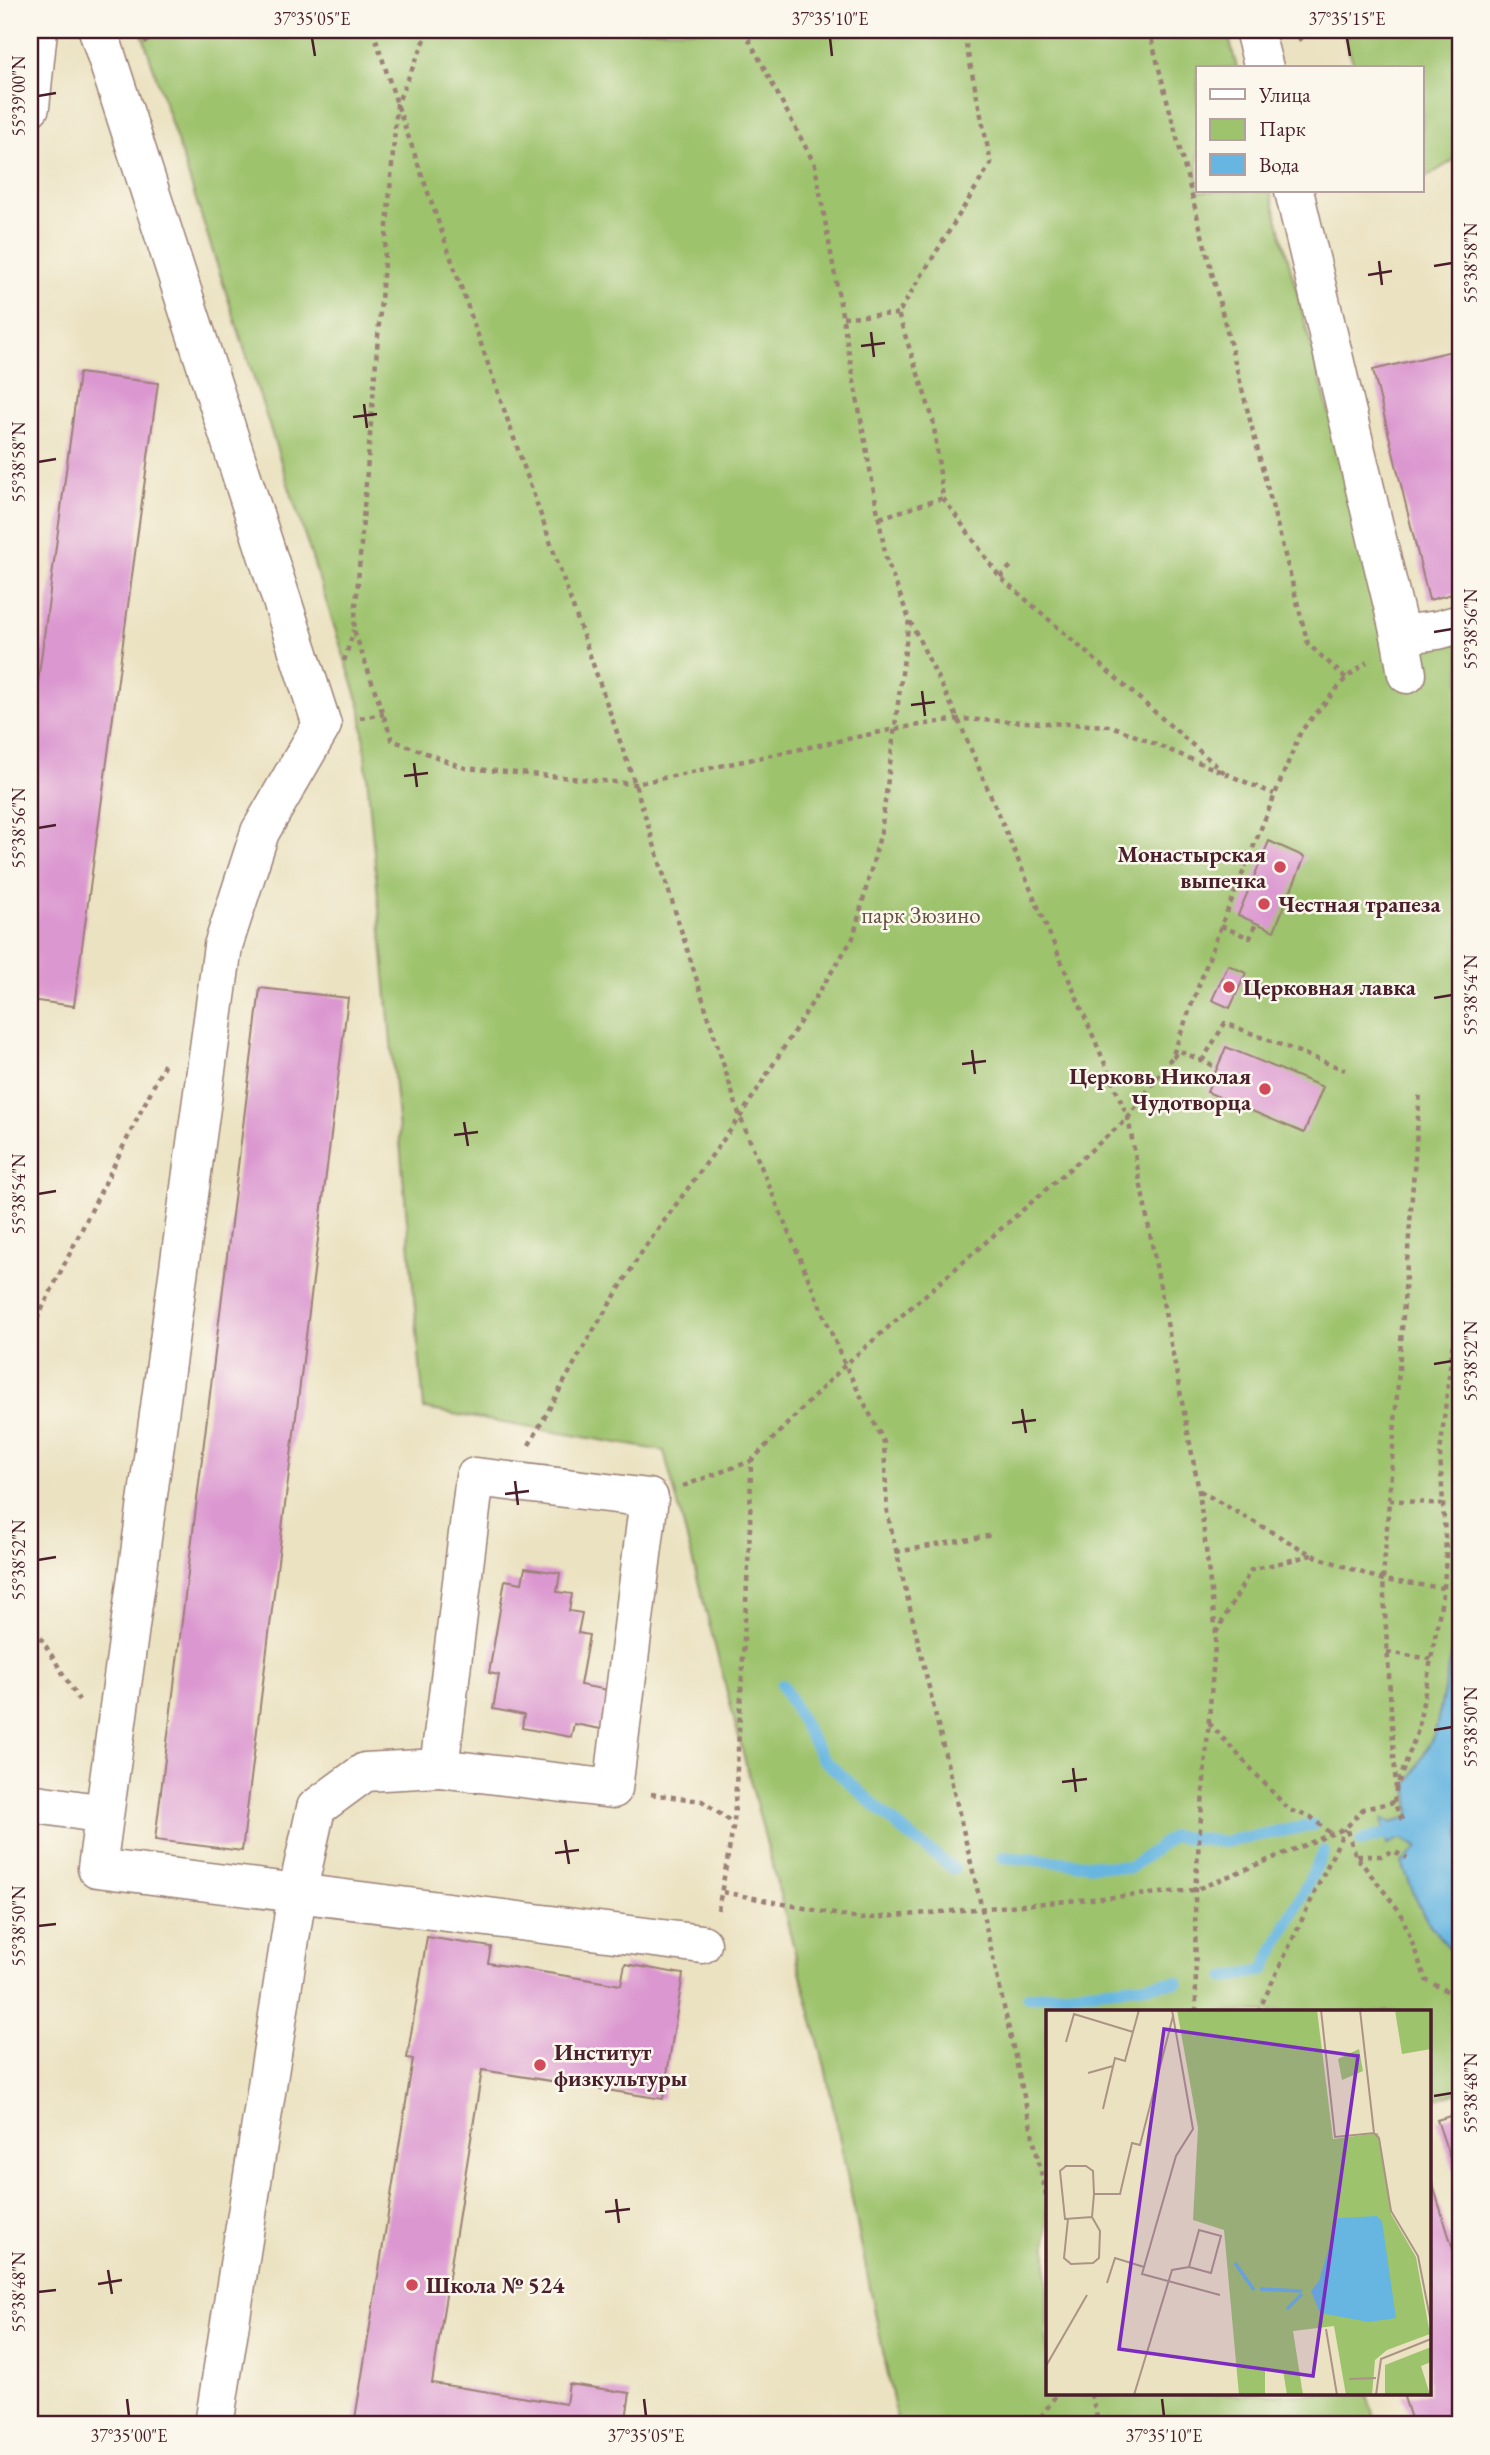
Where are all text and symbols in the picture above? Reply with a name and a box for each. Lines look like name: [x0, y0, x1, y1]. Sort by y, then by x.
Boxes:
text: 37°35'05"E: [274, 7, 350, 30]
text: 37°35'10"E: [792, 7, 868, 30]
text: 37°35'15"E: [1309, 7, 1385, 30]
text: 55°39'00"N: [7, 55, 30, 136]
legend: [1196, 66, 1424, 192]
text: Улица: [1258, 81, 1311, 108]
text: Парк: [1259, 115, 1306, 142]
text: Вода: [1259, 151, 1300, 178]
text: 55°38'58"N: [1459, 222, 1482, 303]
text: 55°38'58"N: [7, 421, 30, 502]
text: 55°38'56"N: [1459, 588, 1482, 669]
text: 55°38'56"N: [7, 787, 30, 868]
place label: Монастырская выпечка: [1117, 839, 1267, 895]
marker: Монастырская выпечка: [1272, 859, 1288, 875]
place label: Честная трапеза: [1278, 889, 1442, 919]
marker: Честная трапеза: [1256, 896, 1272, 912]
park label: парк Зюзино: [861, 900, 981, 930]
text: 55°38'54"N: [1459, 954, 1482, 1035]
place label: Церковная лавка: [1243, 972, 1417, 1002]
marker: Церковная лавка: [1221, 979, 1237, 995]
place label: Церковь Николая Чудотворца: [1069, 1061, 1252, 1117]
marker: Церковь Николая Чудотворца: [1257, 1081, 1273, 1097]
text: 55°38'54"N: [7, 1153, 30, 1234]
text: 55°38'52"N: [1459, 1320, 1482, 1401]
text: 55°38'52"N: [7, 1519, 30, 1600]
text: 55°38'50"N: [1459, 1686, 1482, 1767]
text: 55°38'50"N: [7, 1885, 30, 1966]
inset map: [1046, 2010, 1430, 2396]
place label: Институт физкультуры: [554, 2037, 688, 2093]
text: 55°38'48"N: [1459, 2052, 1482, 2133]
marker: Институт физкультуры: [532, 2057, 548, 2073]
text: 55°38'48"N: [7, 2251, 30, 2332]
place label: Школа № 524: [426, 2270, 565, 2300]
marker: Школа № 524: [404, 2277, 420, 2293]
text: 37°35'00"E: [91, 2424, 167, 2447]
text: 37°35'05"E: [608, 2424, 684, 2447]
text: 37°35'10"E: [1126, 2424, 1202, 2447]

